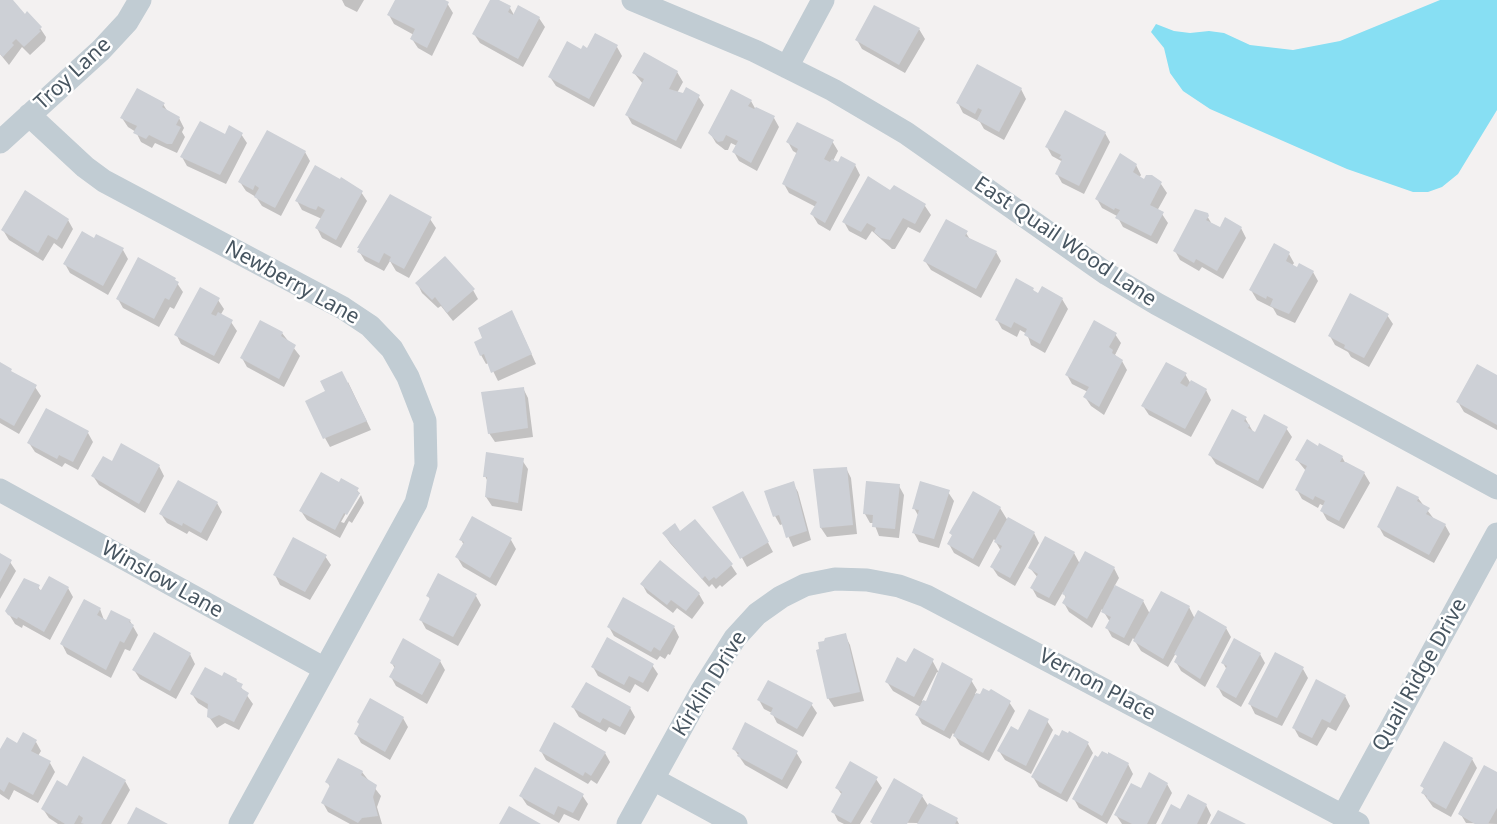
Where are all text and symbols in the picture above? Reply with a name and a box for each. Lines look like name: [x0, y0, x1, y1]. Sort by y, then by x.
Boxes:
street label: Troy Lane: [30, 32, 116, 116]
street label: East Quail Wood Lane: [969, 172, 1161, 312]
street label: Newberry Lane: [220, 236, 364, 330]
street label: Winslow Lane: [97, 536, 227, 624]
street label: Quail Ridge Drive: [1368, 594, 1472, 756]
street label: Kirklin Drive: [668, 627, 752, 741]
street label: Vernon Place: [1034, 644, 1160, 726]

